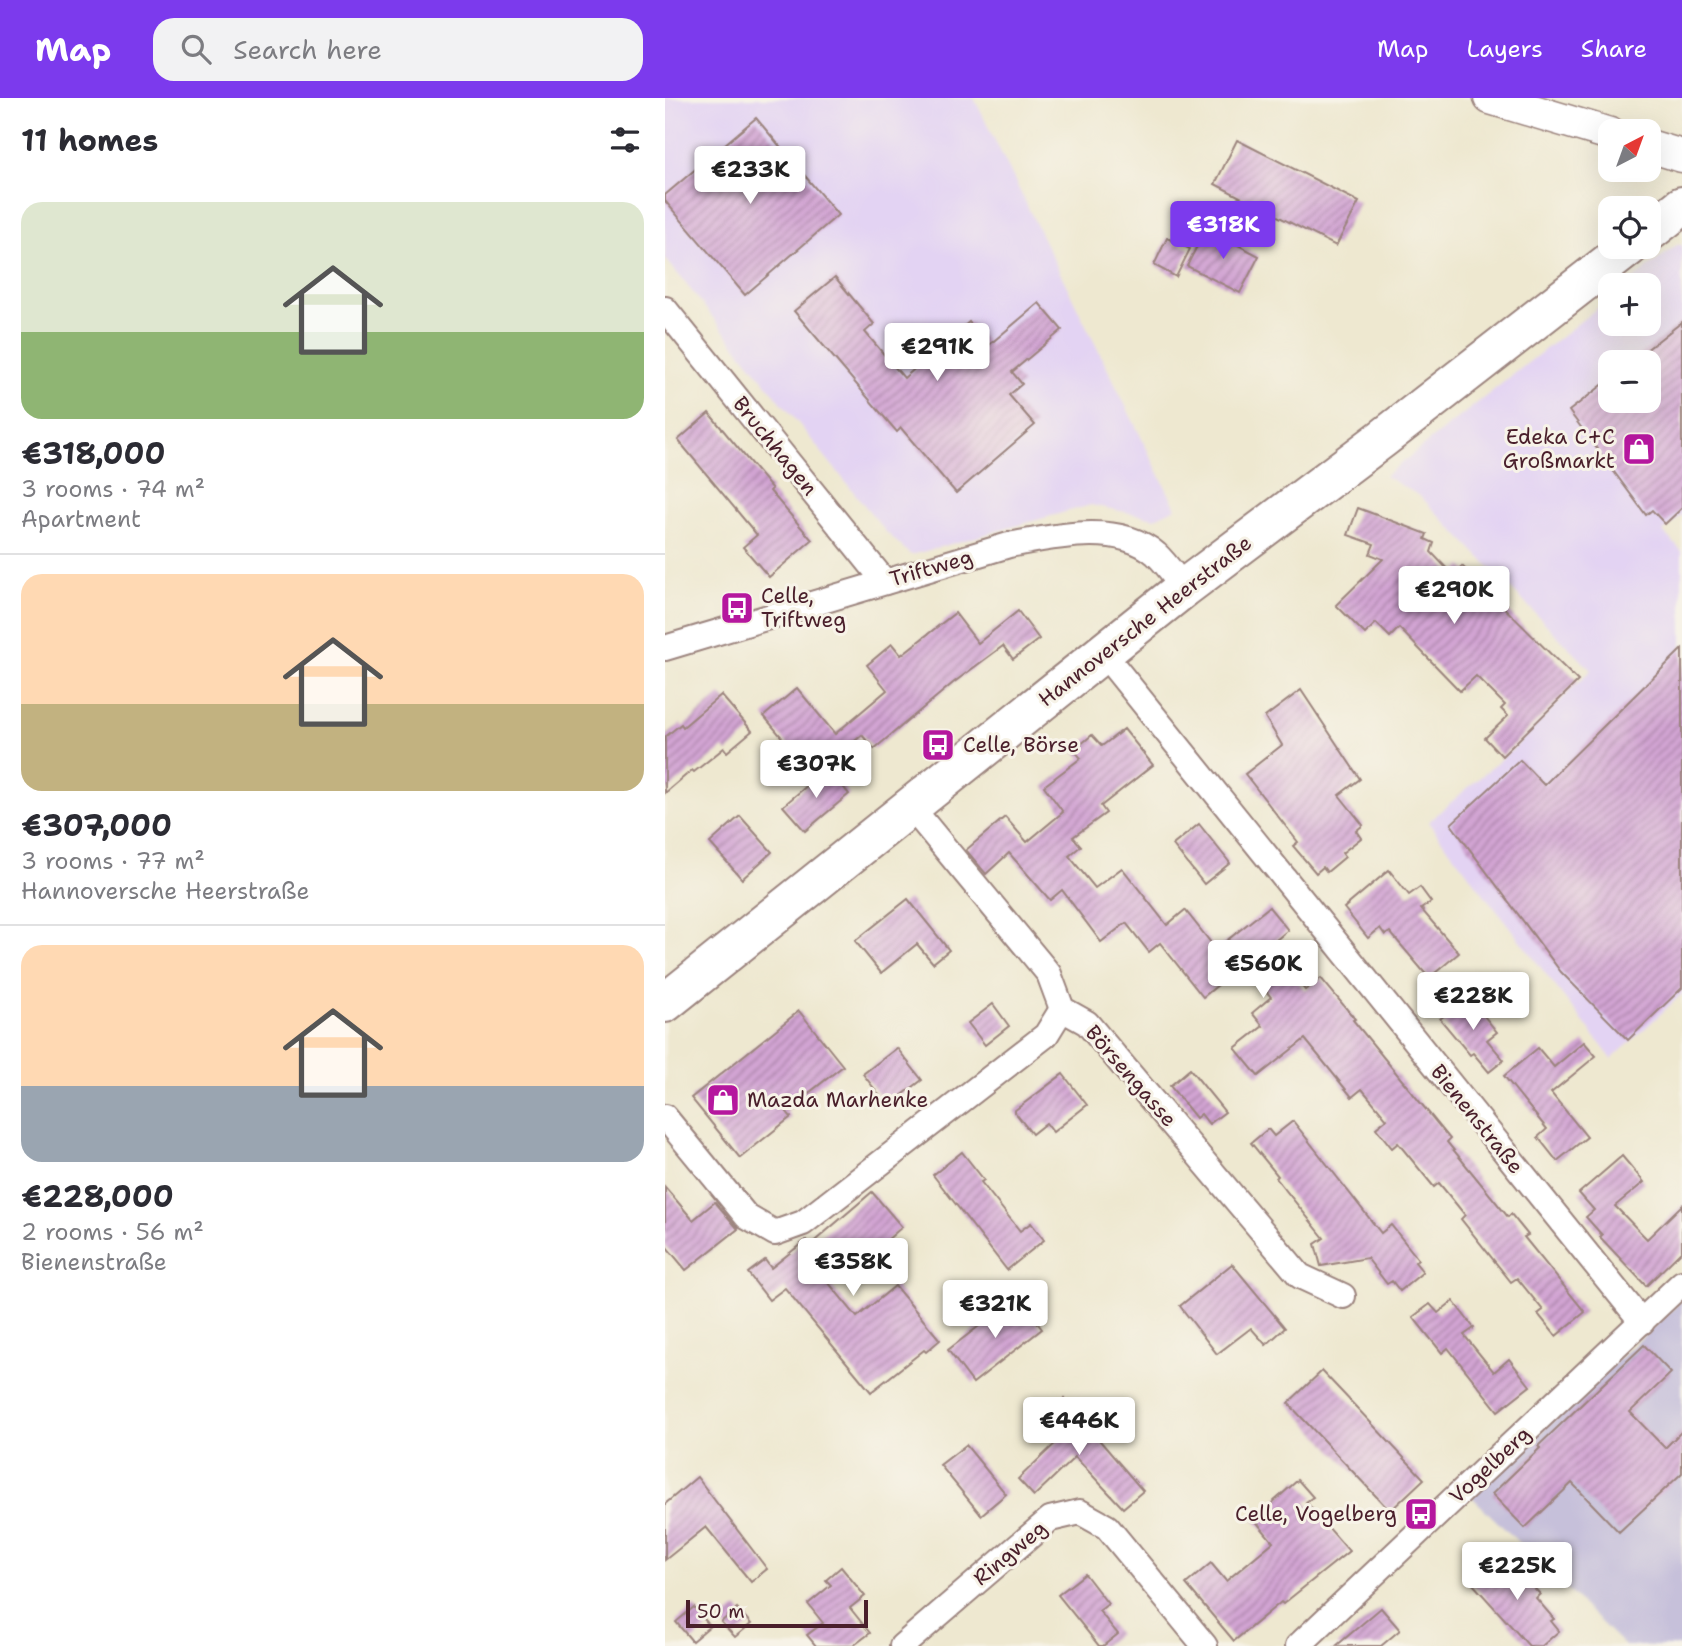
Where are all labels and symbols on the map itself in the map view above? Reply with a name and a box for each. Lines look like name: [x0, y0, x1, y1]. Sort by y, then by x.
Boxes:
north arrow: [1598, 119, 1661, 182]
pin: €233K: [701, 146, 799, 206]
pin: €318K: [1174, 202, 1272, 261]
pin: €291K: [888, 324, 986, 383]
street label: Bruchhagen: [726, 391, 824, 501]
place label: Edeka C+C Großmarkt: [1503, 423, 1615, 475]
shop icon: Edeka C+C Großmarkt: [1620, 430, 1658, 468]
street label: Hannoversche Heerstraße: [1033, 529, 1257, 713]
street label: Triftweg: [886, 543, 976, 593]
pin: €290K: [1405, 566, 1503, 626]
place label: Celle, Triftweg: [761, 582, 846, 634]
bus stop icon: Celle, Triftweg: [718, 589, 756, 627]
bus stop icon: Celle, Börse: [919, 726, 957, 764]
place label: Celle, Börse: [963, 731, 1079, 759]
pin: €307K: [767, 740, 865, 800]
pin: €560K: [1214, 940, 1312, 1000]
pin: €228K: [1424, 972, 1522, 1032]
street label: Börsengasse: [1079, 1019, 1183, 1133]
street label: Bienenstraße: [1424, 1058, 1530, 1180]
shop icon: Mazda Marhenke: [704, 1081, 742, 1119]
place label: Mazda Marhenke: [747, 1086, 928, 1114]
pin: €358K: [804, 1238, 902, 1298]
pin: €321K: [946, 1280, 1044, 1340]
pin: €446K: [1030, 1398, 1128, 1457]
street label: Vogelberg: [1443, 1420, 1537, 1510]
bus stop icon: Celle, Vogelberg: [1402, 1495, 1440, 1533]
place label: Celle, Vogelberg: [1235, 1500, 1397, 1528]
street label: Ringweg: [967, 1514, 1053, 1592]
pin: €225K: [1468, 1542, 1566, 1602]
scale bar: [686, 1597, 868, 1629]

